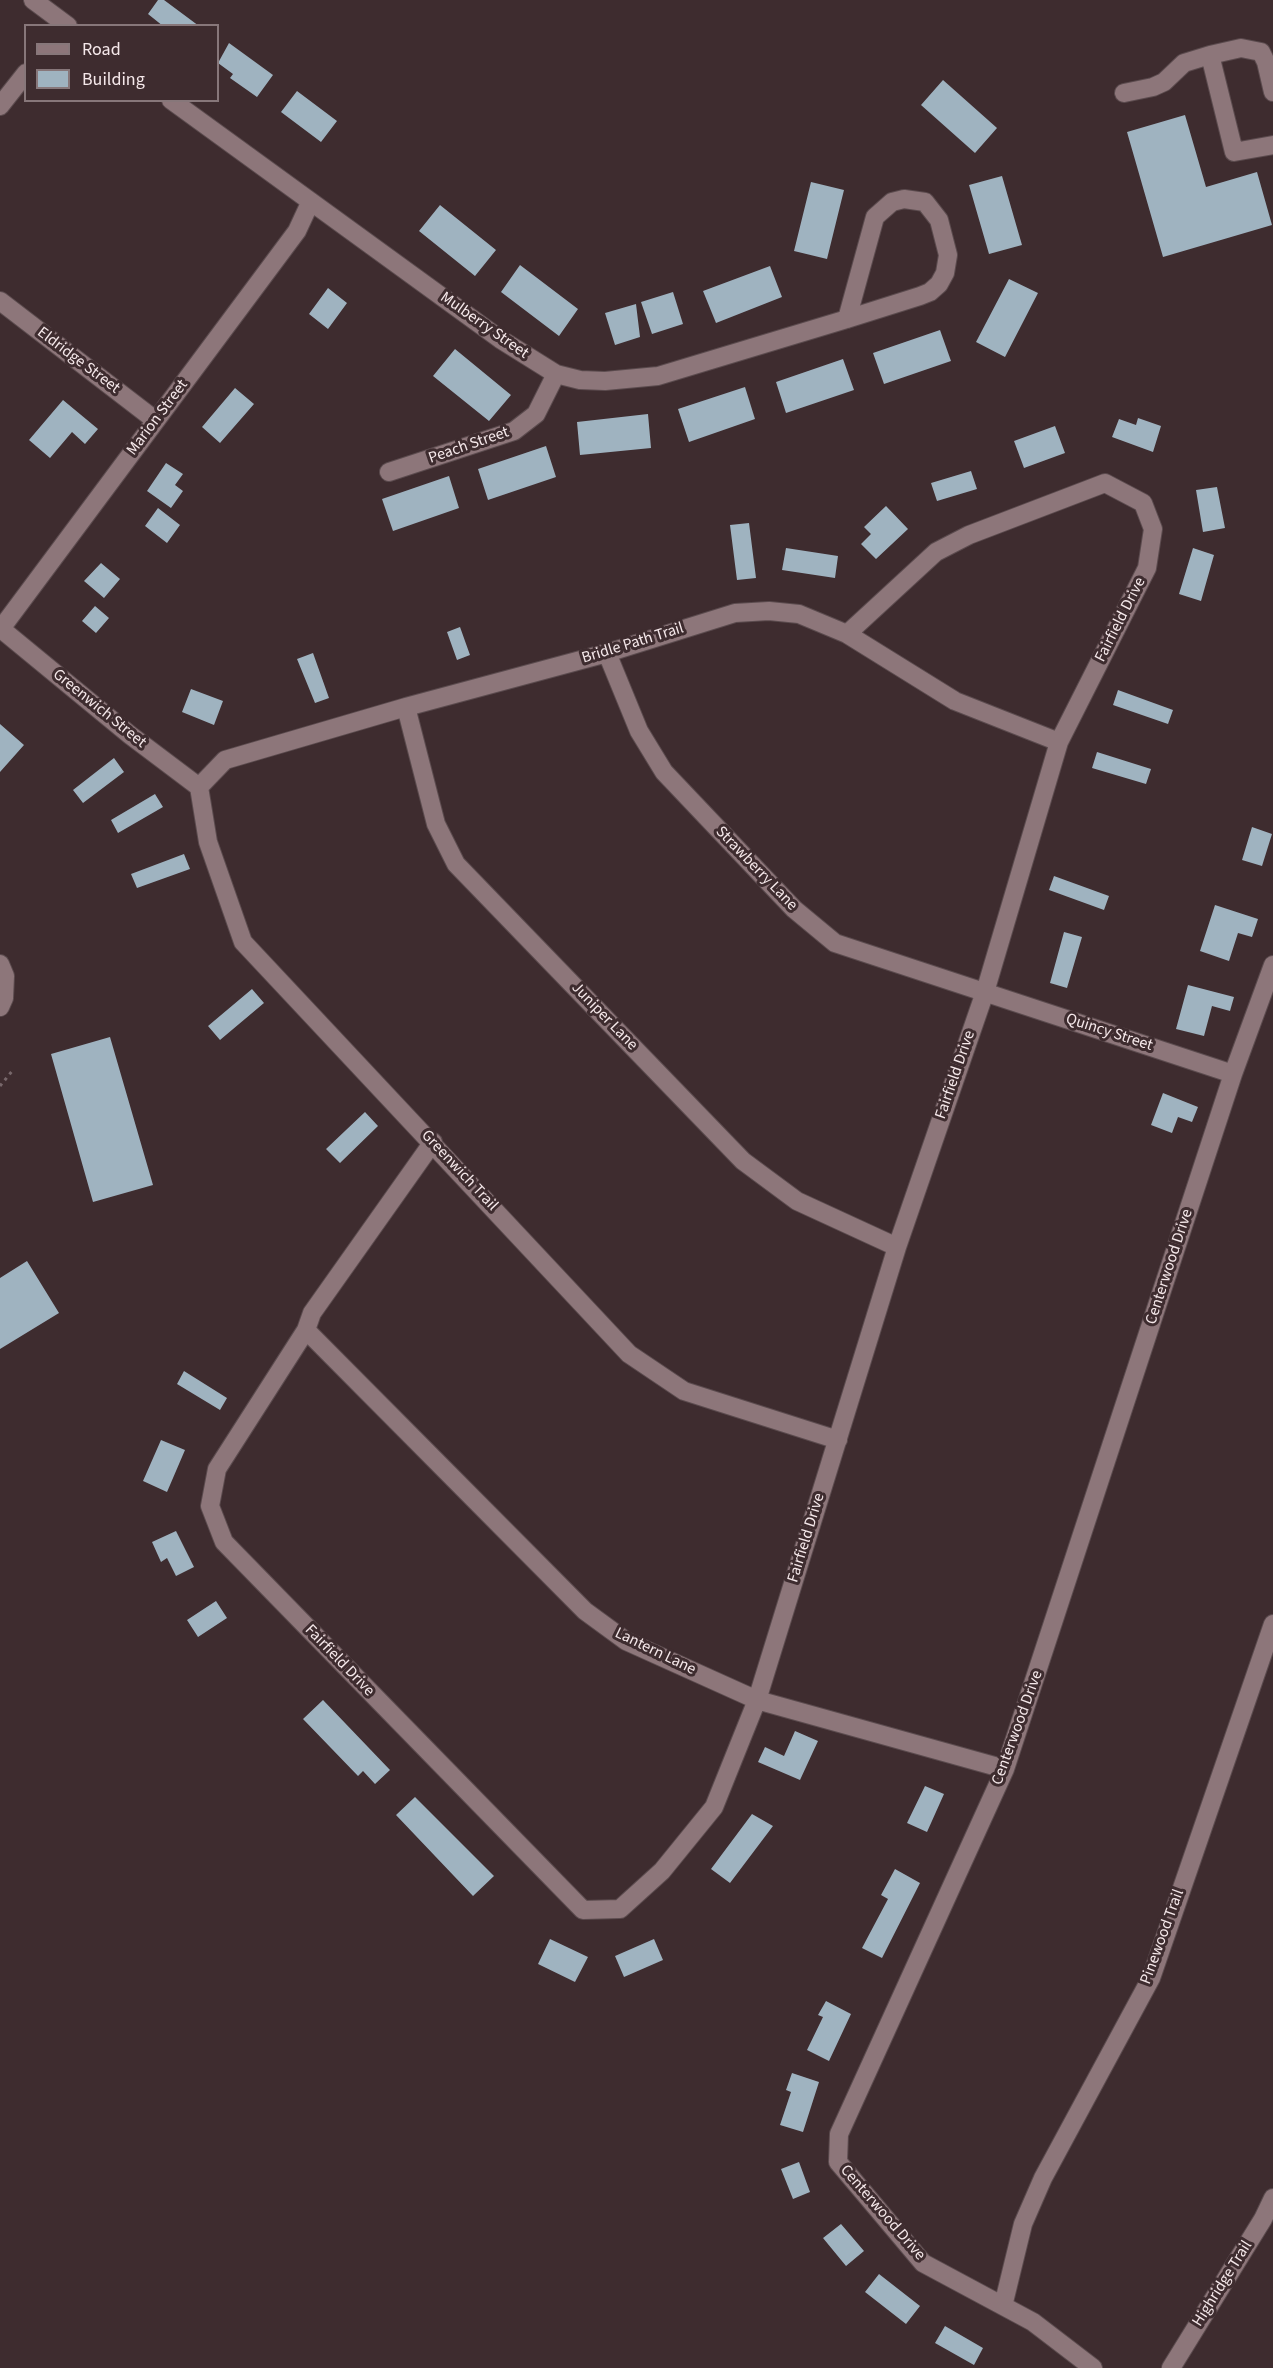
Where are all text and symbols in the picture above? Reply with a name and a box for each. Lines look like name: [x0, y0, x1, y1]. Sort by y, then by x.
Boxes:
legend: [24, 24, 219, 102]
text: Road: [82, 37, 121, 62]
text: Building: [82, 67, 145, 92]
street label: Mulberry Street: [436, 288, 532, 364]
street label: Eldridge Street: [33, 324, 123, 398]
street label: Marion Street: [123, 376, 193, 460]
street label: Peach Street: [426, 423, 512, 469]
street label: Fairfield Drive: [1091, 575, 1151, 665]
street label: Bridle Path Trail: [580, 619, 686, 669]
street label: Greenwich Street: [48, 665, 150, 753]
street label: Strawberry Lane: [711, 823, 801, 915]
street label: Juniper Lane: [567, 979, 641, 1055]
street label: Quincy Street: [1063, 1010, 1155, 1056]
street label: Fairfield Drive: [932, 1028, 980, 1122]
street label: Greenwich Trail: [417, 1127, 501, 1215]
street label: Centerwood Drive: [1142, 1207, 1198, 1327]
street label: Fairfield Drive: [784, 1491, 830, 1585]
street label: Fairfield Drive: [300, 1621, 378, 1701]
street label: Lantern Lane: [611, 1624, 699, 1680]
street label: Centerwood Drive: [988, 1668, 1048, 1788]
street label: Pinewood Trail: [1137, 1887, 1189, 1987]
street label: Centerwood Drive: [835, 2161, 929, 2265]
street label: Highridge Trail: [1189, 2238, 1257, 2330]

